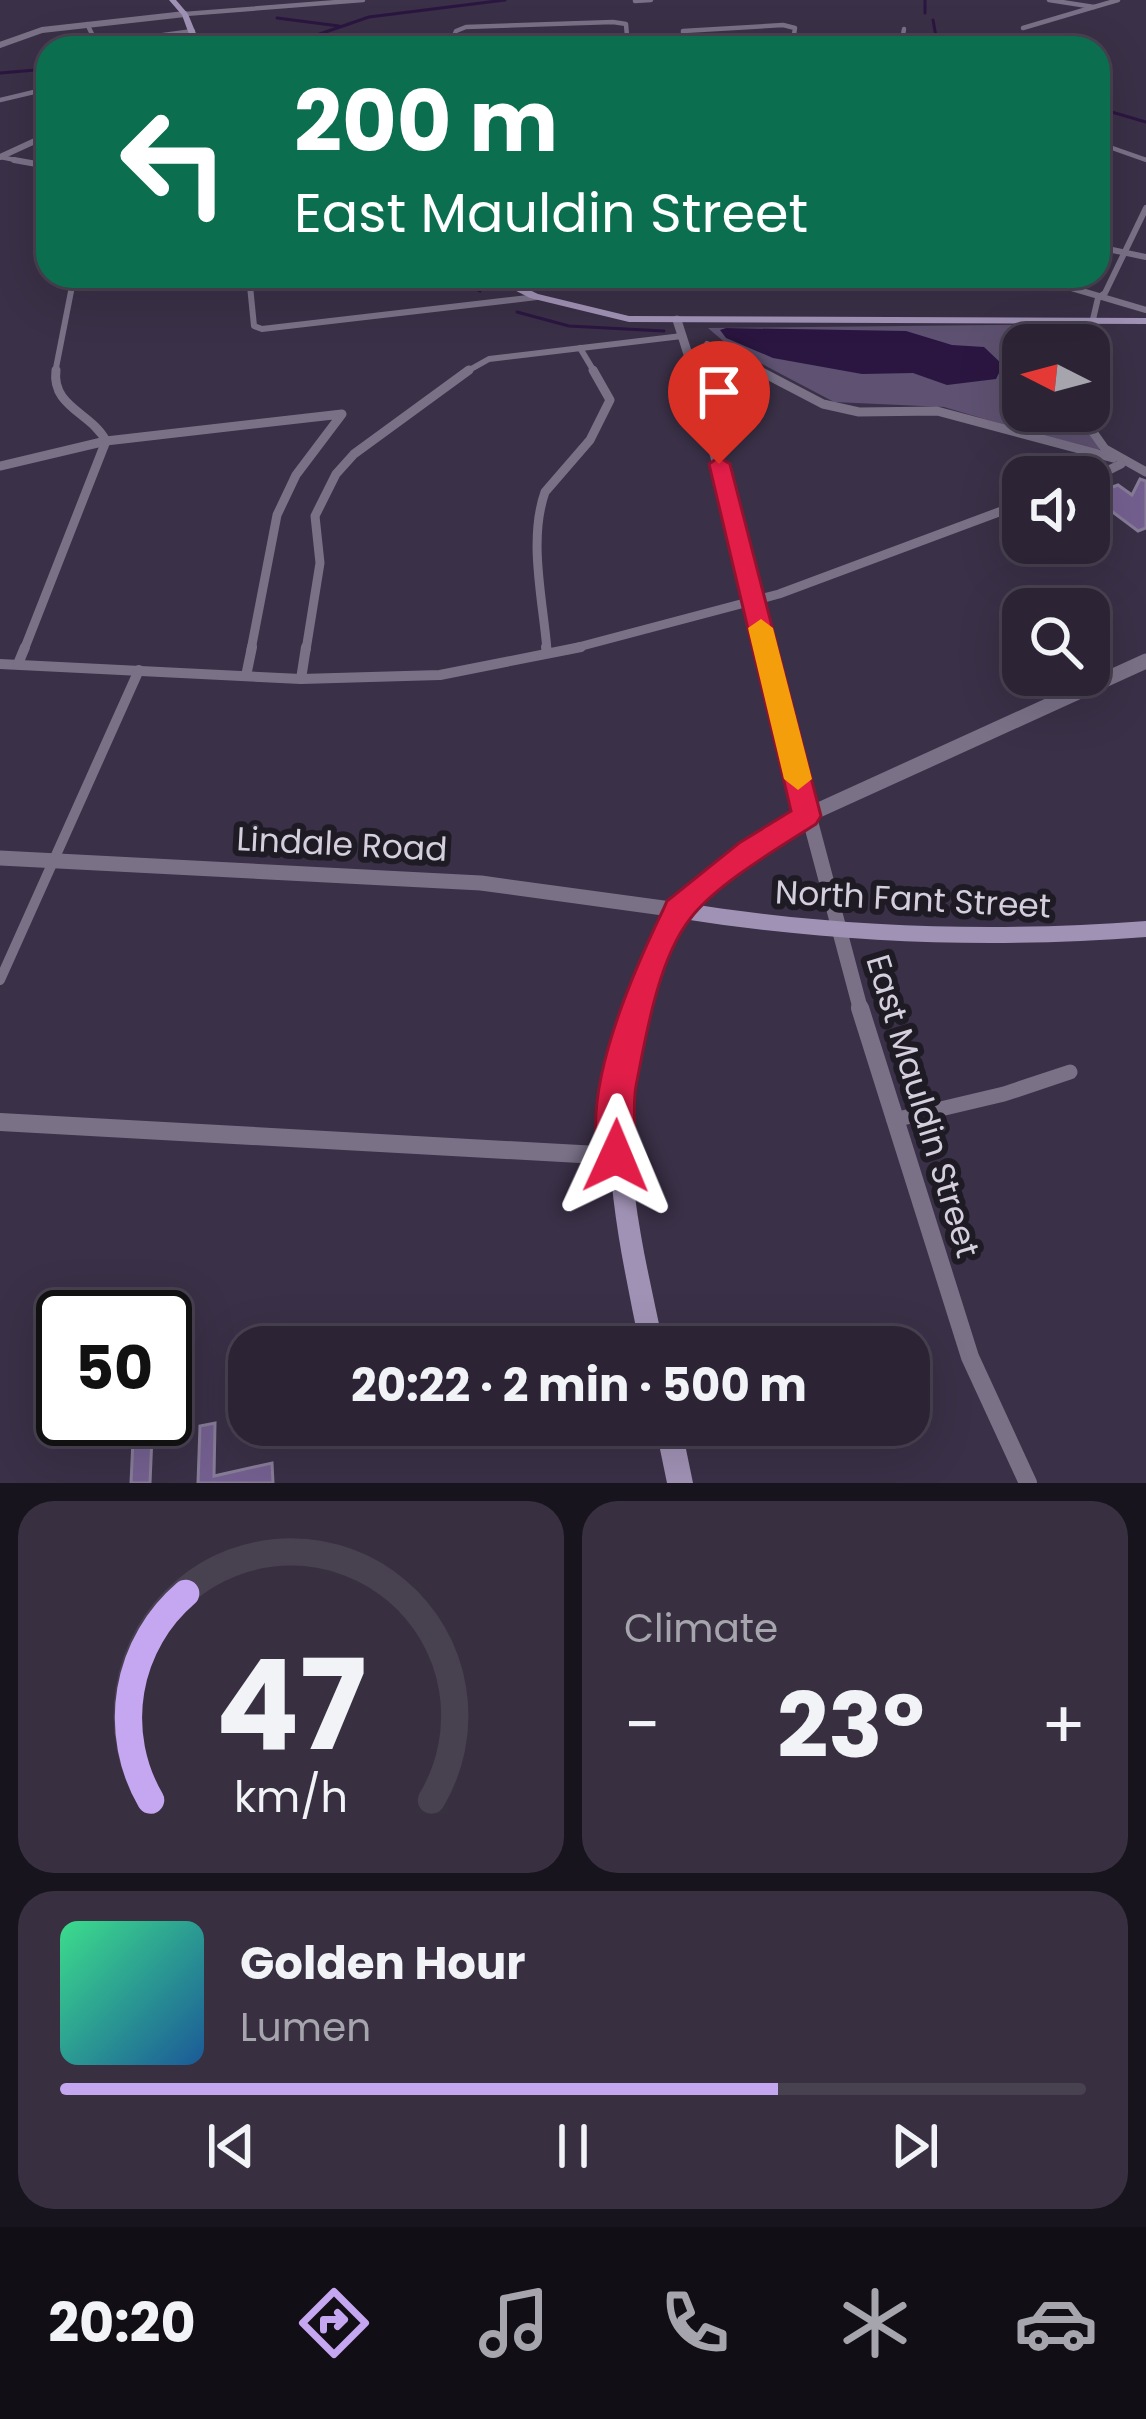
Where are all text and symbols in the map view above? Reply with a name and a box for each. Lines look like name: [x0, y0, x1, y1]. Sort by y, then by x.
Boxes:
text: 200 m: [294, 63, 558, 180]
icon: left: [96, 84, 252, 240]
text: East Mauldin Street: [294, 175, 808, 251]
north arrow: [1002, 324, 1110, 432]
map controls: [1002, 324, 1110, 696]
pin: [668, 341, 770, 464]
icon: arrive: [686, 359, 752, 425]
button: sound: [1002, 456, 1110, 564]
button: search: [1002, 588, 1110, 696]
street label: Lindale Road: [235, 815, 449, 873]
street label: North Fant Street: [774, 868, 1052, 930]
street label: East Mauldin Street: [855, 949, 991, 1263]
position arrow: [553, 1093, 679, 1219]
speed limit sign: 50: [36, 1290, 192, 1446]
text: 20:22 · 2 min · 500 m: [351, 1354, 807, 1417]
text: Climate: [624, 1601, 778, 1656]
text: 47: [215, 1618, 367, 1793]
text: 23°: [777, 1662, 924, 1789]
text: −: [624, 1679, 660, 1771]
text: +: [1041, 1679, 1086, 1771]
text: km/h: [234, 1767, 348, 1827]
text: Golden Hour: [240, 1932, 526, 1995]
text: Lumen: [240, 2000, 371, 2055]
icon: previous: [198, 2113, 264, 2179]
icon: pause: [540, 2113, 606, 2179]
icon: next: [882, 2113, 948, 2179]
icon: directions: [292, 2281, 376, 2365]
icon: music: [472, 2281, 556, 2365]
icon: phone: [653, 2281, 737, 2365]
icon: climate: [833, 2281, 917, 2365]
icon: car: [1014, 2281, 1098, 2365]
text: 20:20: [48, 2285, 196, 2361]

